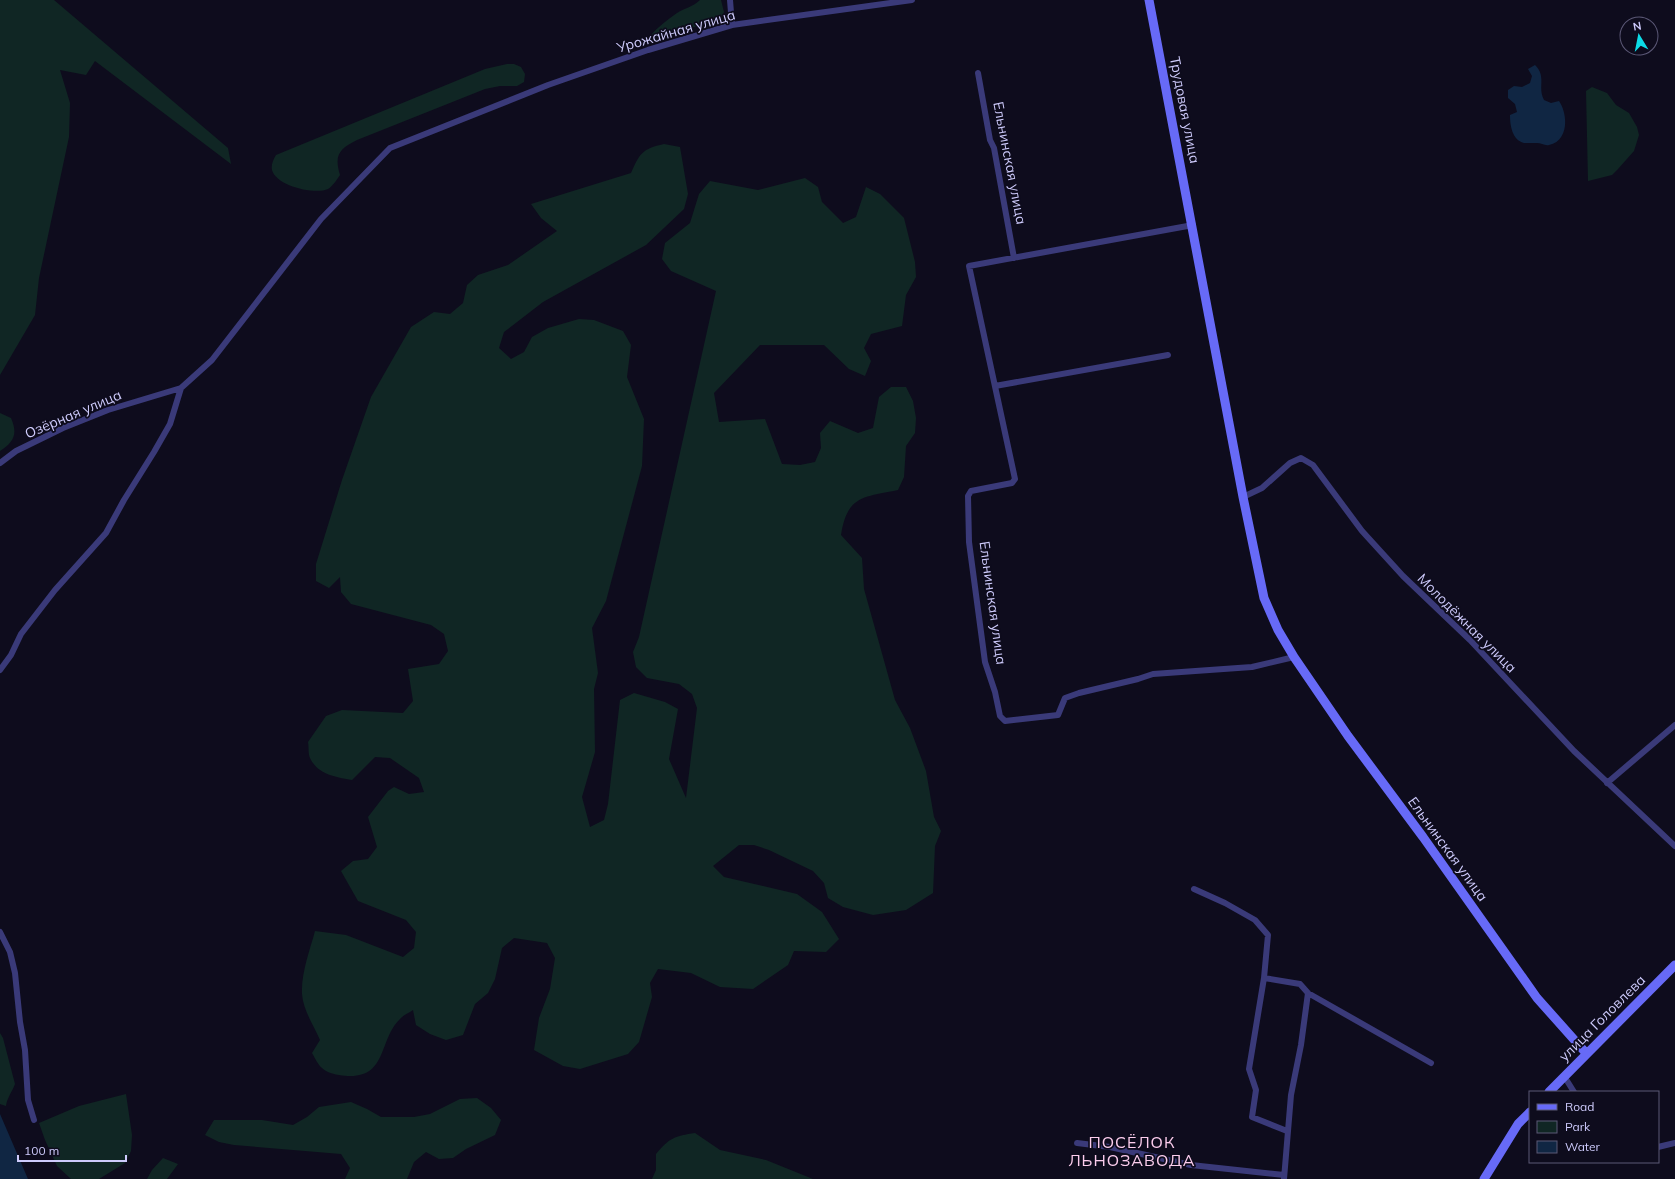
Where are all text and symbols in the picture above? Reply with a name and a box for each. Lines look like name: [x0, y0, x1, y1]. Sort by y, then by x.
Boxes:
street label: Урожайная улица: [614, 5, 737, 57]
north arrow: [1619, 16, 1659, 56]
text: N: [1632, 19, 1643, 34]
street label: Трудовая улица: [1166, 55, 1204, 165]
street label: Ельнинская улица: [989, 100, 1031, 226]
street label: Озёрная улица: [22, 386, 124, 442]
street label: Ельнинская улица: [975, 540, 1011, 666]
street label: Молодёжная улица: [1414, 570, 1520, 676]
street label: Ельнинская улица: [1404, 793, 1492, 905]
street label: улица Головлева: [1555, 971, 1649, 1065]
legend: [1529, 1091, 1659, 1163]
text: Road: [1565, 1099, 1594, 1114]
text: Park: [1565, 1119, 1591, 1134]
district label: ПОСЁЛОК ЛЬНОЗАВОДА: [1068, 1132, 1196, 1170]
scale bar: [18, 1137, 126, 1163]
text: Water: [1565, 1139, 1601, 1154]
text: 100 m: [24, 1143, 59, 1158]

